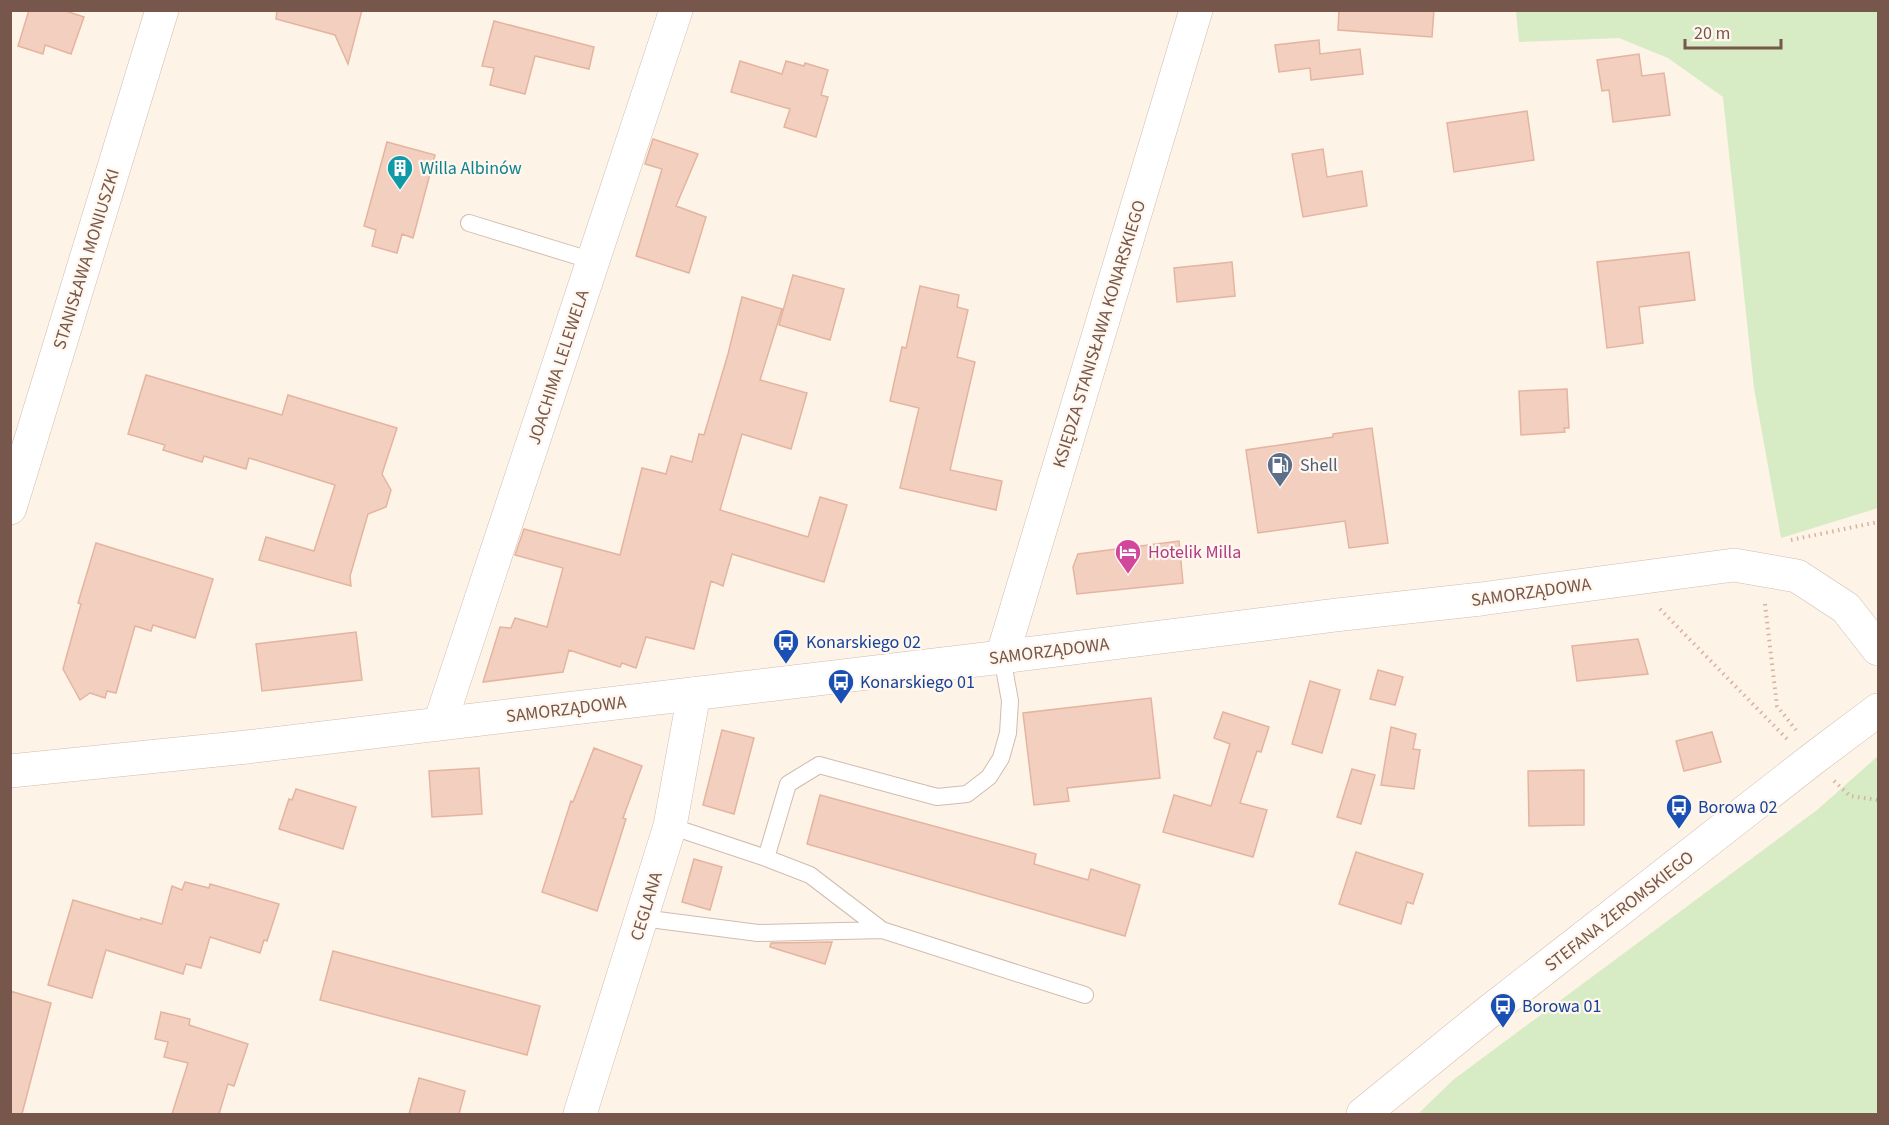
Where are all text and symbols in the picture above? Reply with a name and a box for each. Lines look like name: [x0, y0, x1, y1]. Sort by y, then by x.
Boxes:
scale bar: [1685, 12, 1781, 50]
text: 20 m: [1694, 21, 1730, 46]
building icon: Willa Albinów: [385, 153, 415, 191]
place label: Willa Albinów: [420, 156, 522, 181]
street label: STANISŁAWA MONIUSZKI: [47, 166, 126, 353]
street label: KSIĘDZA STANISŁAWA KONARSKIEGO: [1047, 197, 1152, 471]
street label: JOACHIMA LELEWELA: [522, 286, 595, 448]
fuel station icon: Shell: [1265, 450, 1295, 488]
place label: Shell: [1300, 453, 1338, 478]
hotel icon: Hotelik Milla: [1113, 537, 1143, 575]
place label: Hotelik Milla: [1148, 540, 1241, 565]
street label: SAMORZĄDOWA: [1470, 572, 1593, 613]
bus stop icon: Konarskiego 02: [771, 627, 801, 665]
place label: Konarskiego 02: [806, 630, 921, 655]
street label: SAMORZĄDOWA: [988, 632, 1111, 671]
bus stop icon: Konarskiego 01: [826, 667, 856, 705]
place label: Konarskiego 01: [860, 670, 975, 695]
street label: SAMORZĄDOWA: [505, 690, 628, 729]
bus stop icon: Borowa 02: [1664, 792, 1694, 830]
place label: Borowa 02: [1698, 795, 1777, 820]
street label: STEFANA ŻEROMSKIEGO: [1539, 845, 1699, 978]
street label: CEGLANA: [624, 868, 669, 944]
bus stop icon: Borowa 01: [1488, 991, 1518, 1029]
place label: Borowa 01: [1522, 994, 1601, 1019]

